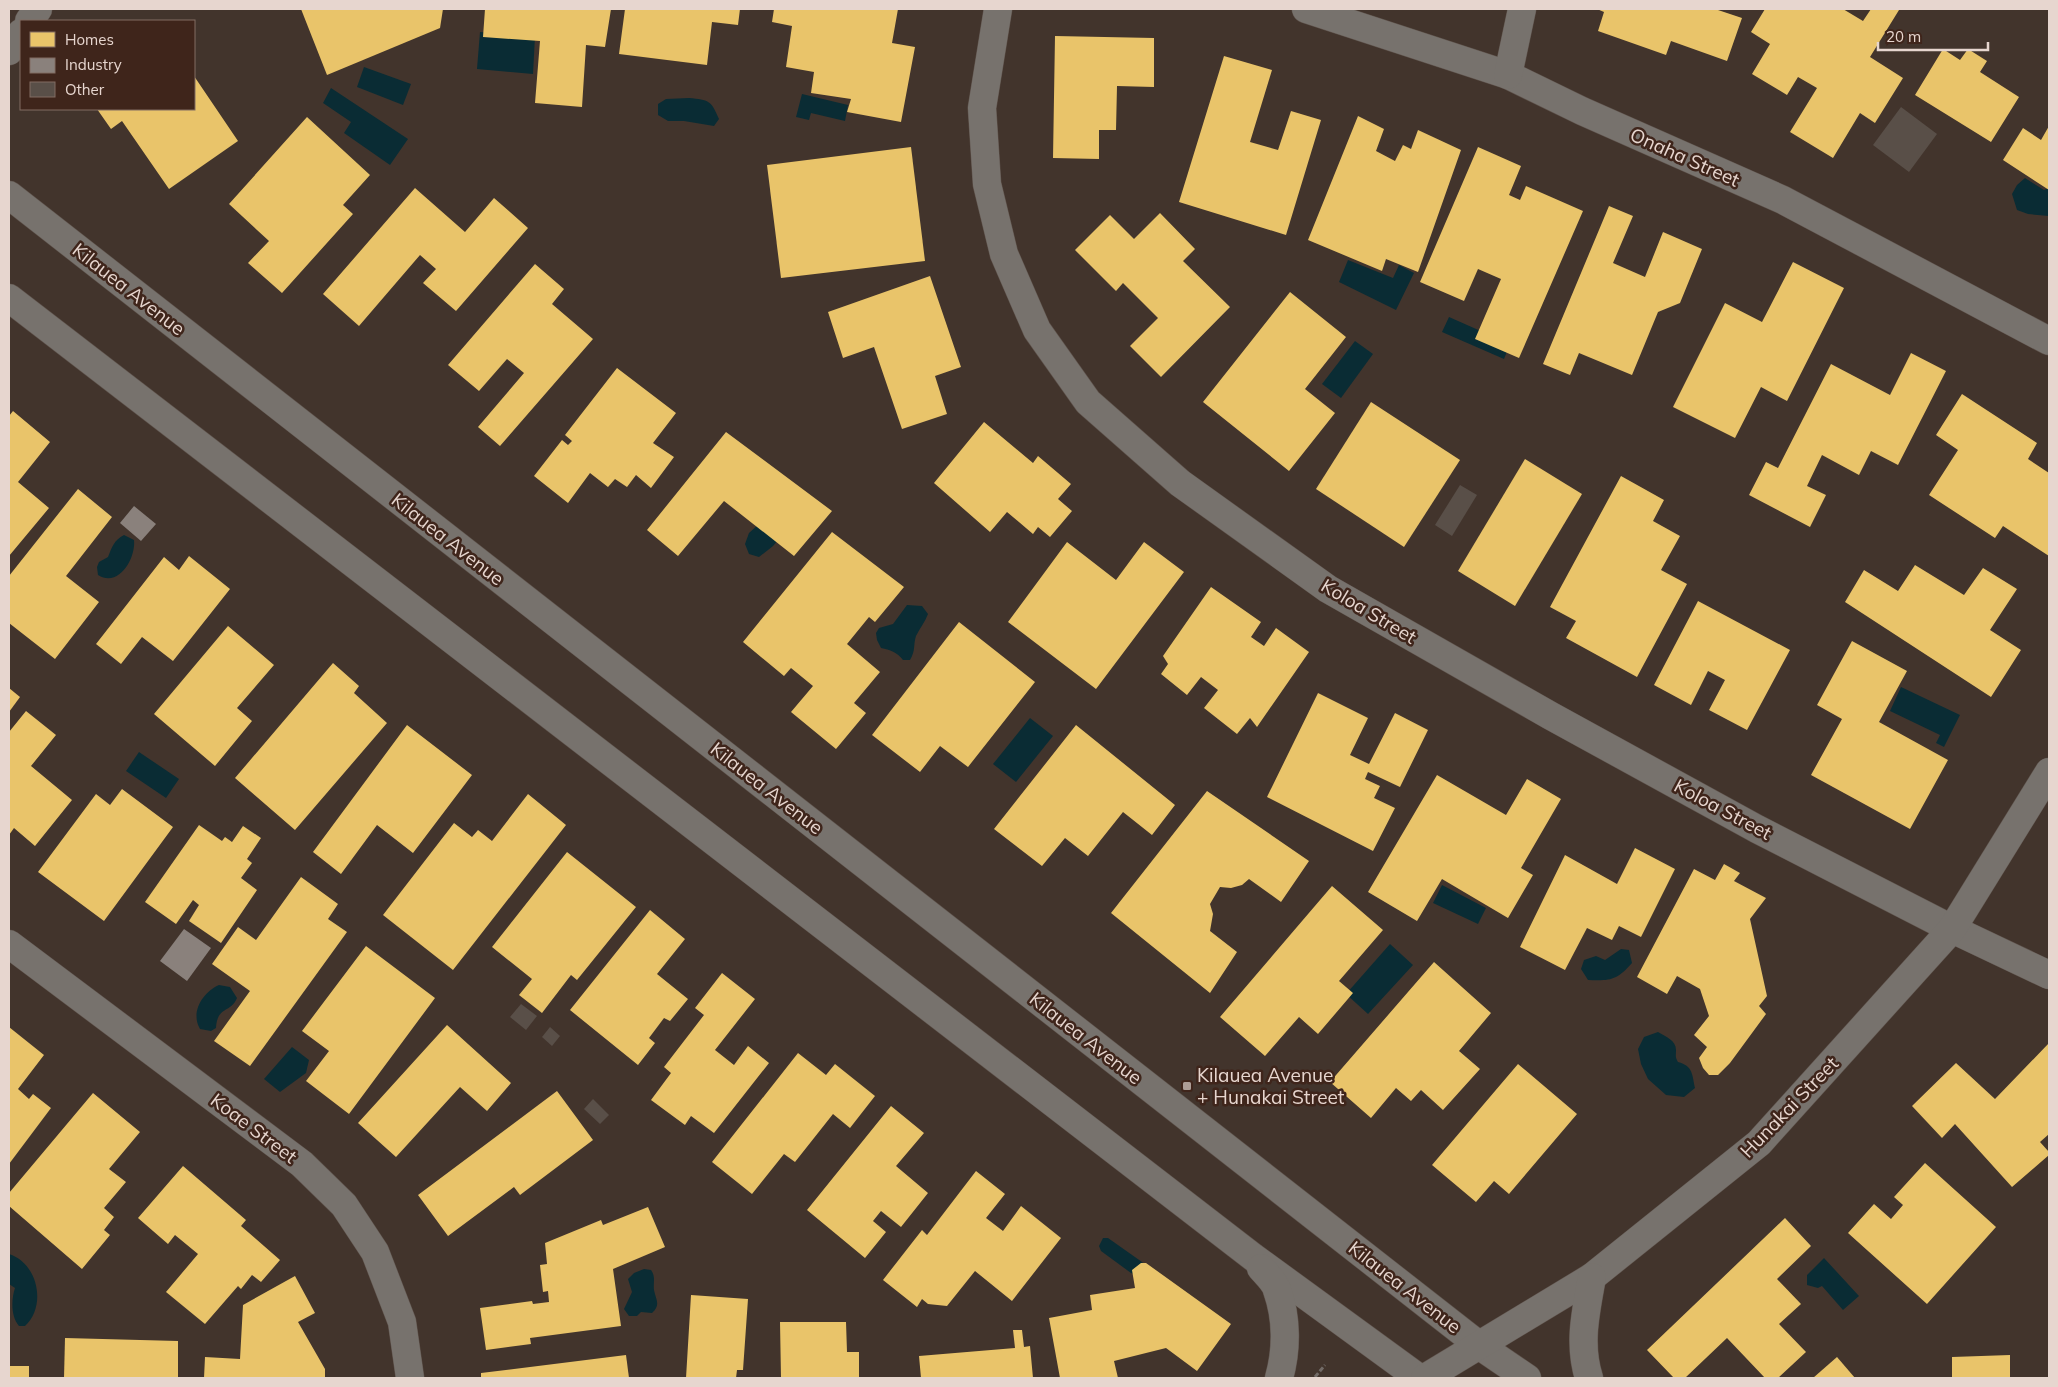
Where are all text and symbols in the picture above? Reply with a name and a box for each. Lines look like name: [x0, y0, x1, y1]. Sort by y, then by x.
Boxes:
legend: [20, 20, 195, 110]
scale bar: [1878, 20, 1988, 52]
text: 20 m: [1886, 27, 1921, 46]
text: Homes: [65, 30, 114, 49]
text: Industry: [65, 55, 122, 74]
text: Other: [65, 80, 105, 99]
street label: Onaha Street: [1627, 122, 1744, 192]
street label: Kilauea Avenue: [68, 238, 190, 340]
street label: Kilauea Avenue: [387, 488, 509, 590]
street label: Koloa Street: [1317, 573, 1421, 649]
street label: Kilauea Avenue: [706, 737, 828, 839]
street label: Koloa Street: [1670, 773, 1776, 845]
street label: Kilauea Avenue: [1025, 987, 1147, 1089]
street label: Hunakai Street: [1735, 1051, 1843, 1163]
place label: Kilauea Avenue + Hunakai Street: [1197, 1063, 1345, 1109]
marker: Kilauea Avenue + Hunakai Street: [1181, 1080, 1193, 1092]
street label: Koae Street: [206, 1088, 302, 1168]
street label: Kilauea Avenue: [1344, 1236, 1466, 1338]

